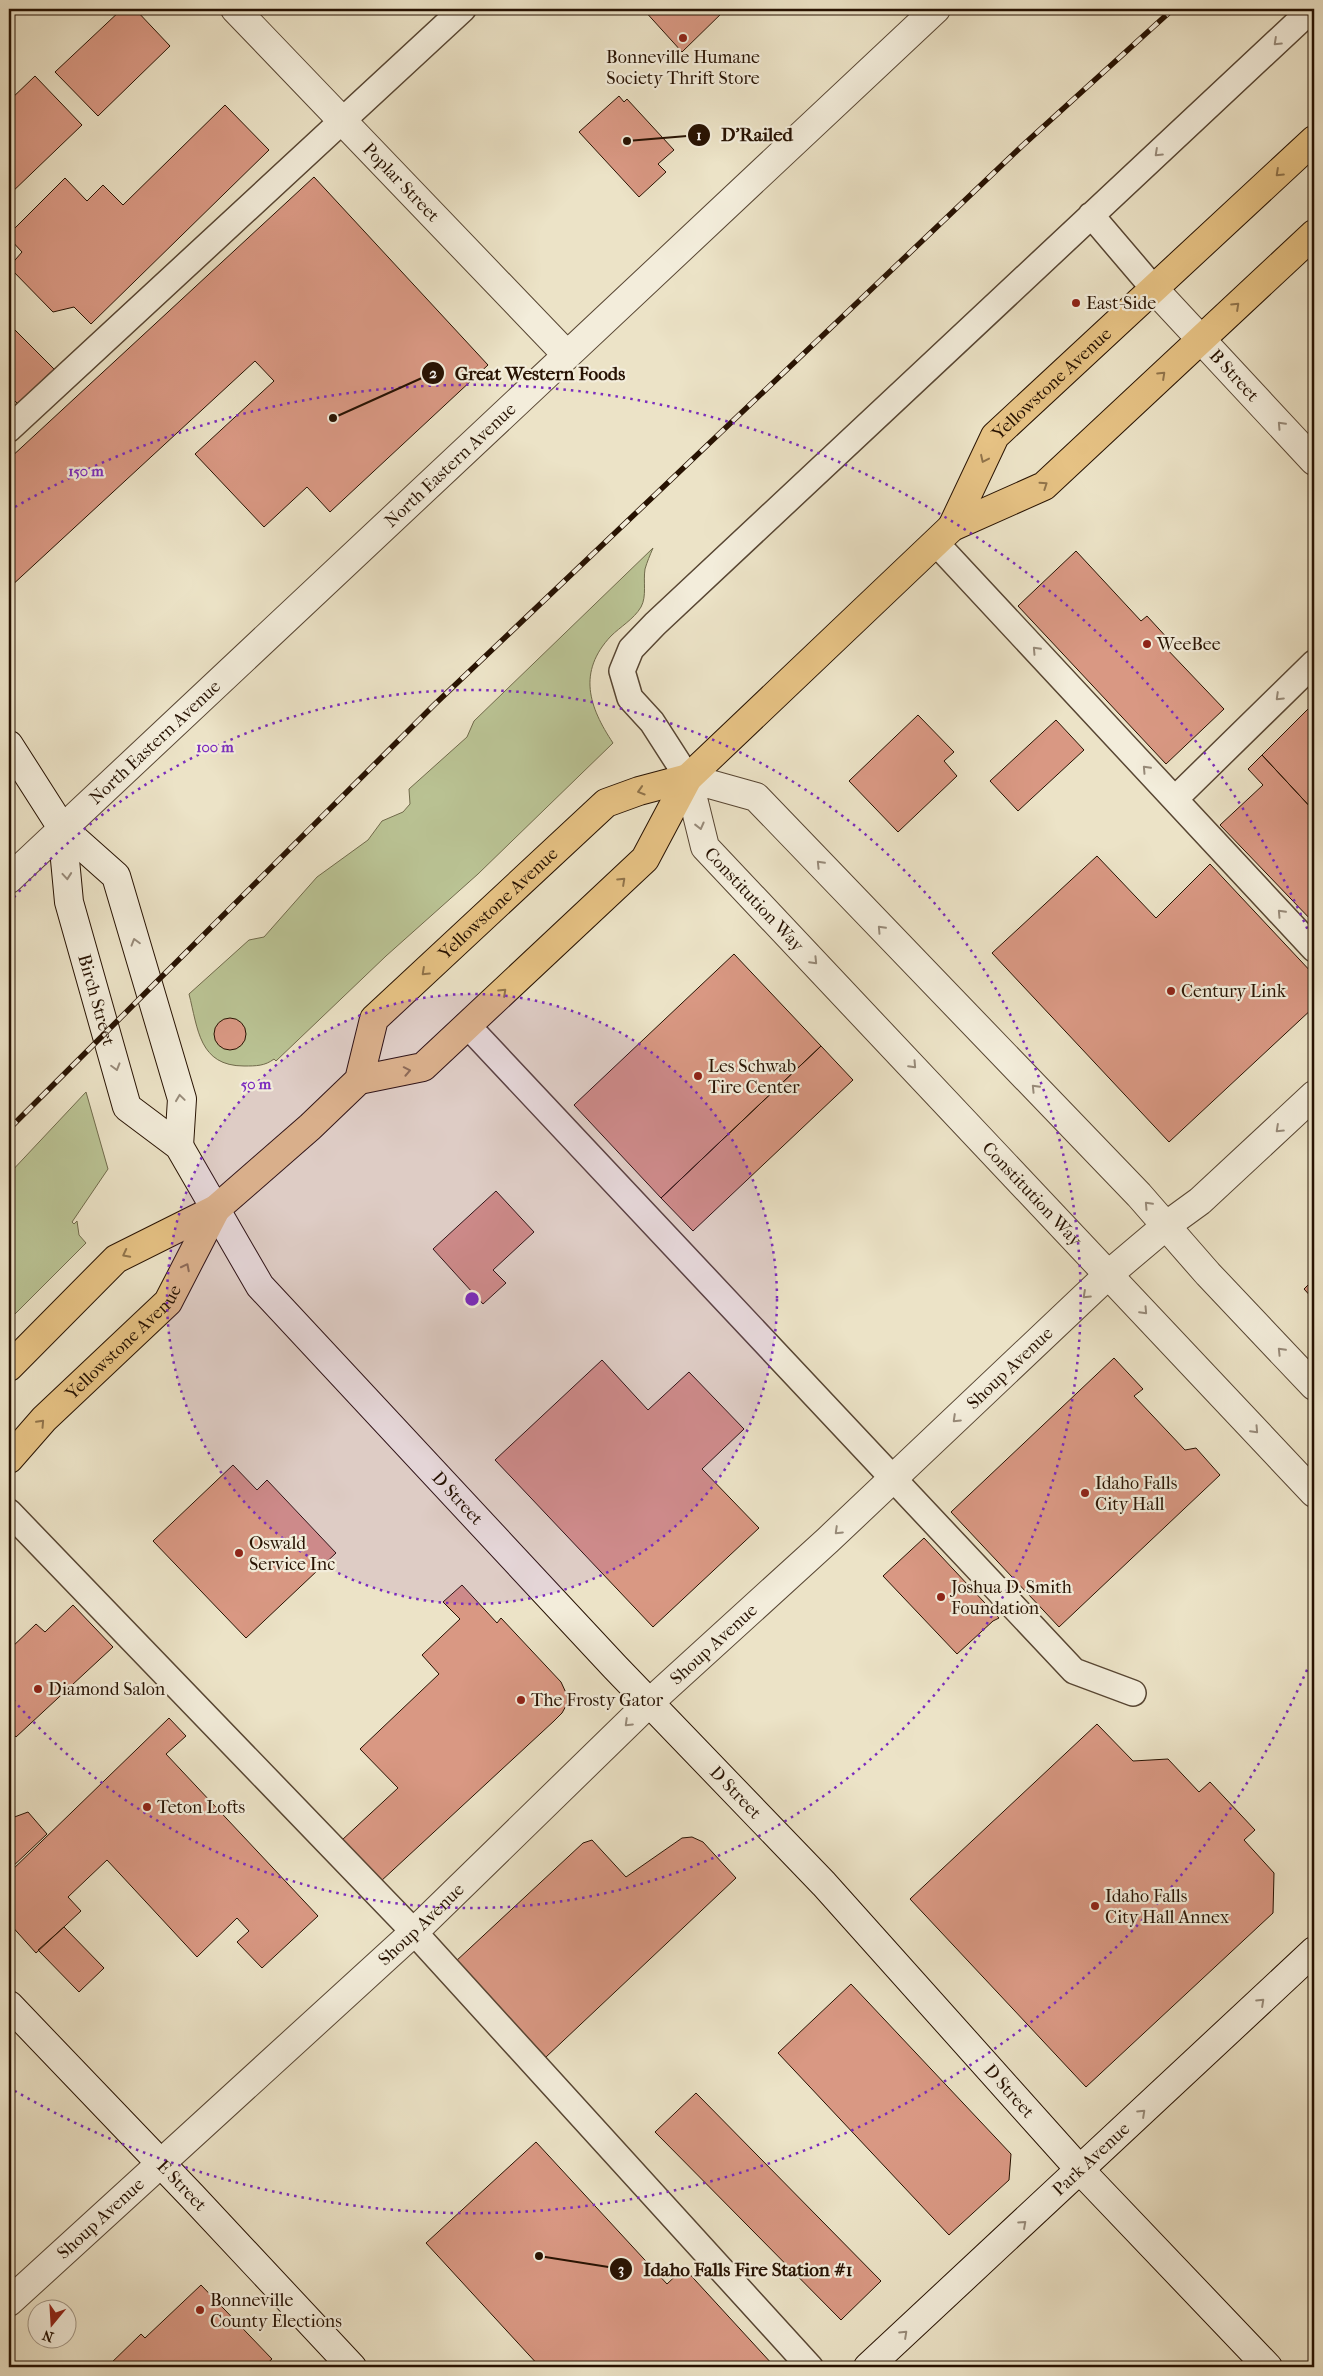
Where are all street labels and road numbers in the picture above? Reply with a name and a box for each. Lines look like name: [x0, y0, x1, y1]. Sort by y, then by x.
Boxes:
street label: Poplar Street: [358, 139, 444, 227]
street label: Yellowstone Avenue: [987, 323, 1116, 445]
street label: B Street: [1205, 345, 1264, 406]
street label: North Eastern Avenue: [381, 399, 520, 532]
street label: North Eastern Avenue: [85, 676, 225, 809]
street label: Yellowstone Avenue: [434, 843, 562, 965]
street label: Constitution Way: [700, 843, 809, 957]
street label: Birch Street: [73, 952, 119, 1049]
street label: Constitution Way: [978, 1138, 1087, 1252]
street label: Yellowstone Avenue: [61, 1282, 186, 1405]
street label: Shoup Avenue: [963, 1323, 1057, 1414]
street label: D Street: [427, 1467, 488, 1530]
street label: Shoup Avenue: [666, 1600, 762, 1689]
street label: D Street: [705, 1762, 766, 1824]
street label: Shoup Avenue: [374, 1879, 469, 1970]
street label: D Street: [979, 2060, 1039, 2123]
street label: Park Avenue: [1048, 2118, 1134, 2200]
street label: E Street: [152, 2156, 211, 2216]
street label: Shoup Avenue: [53, 2174, 149, 2264]

